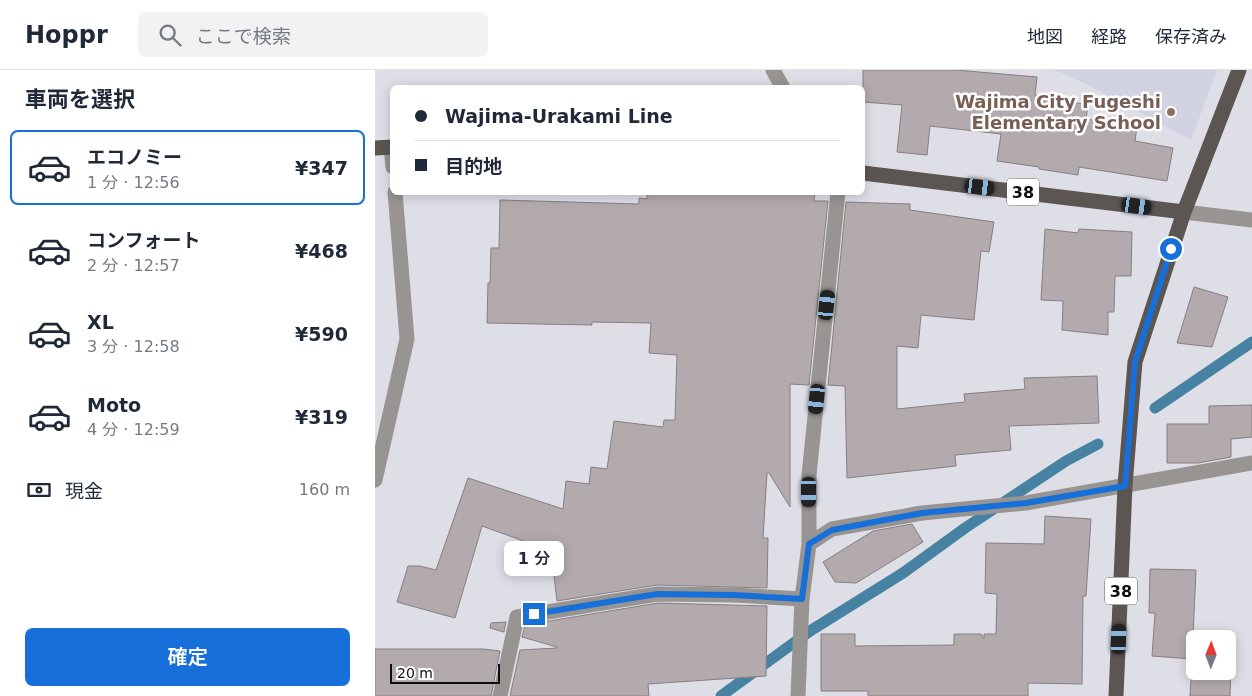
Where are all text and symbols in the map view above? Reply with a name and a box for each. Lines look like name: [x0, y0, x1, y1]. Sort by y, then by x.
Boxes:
search box: [138, 12, 488, 57]
text: Hoppr: [25, 21, 108, 49]
icon: search: [156, 21, 184, 49]
text: ここで検索: [196, 25, 291, 47]
text: 地図: [1027, 26, 1063, 47]
text: 経路: [1091, 26, 1127, 47]
text: 保存済み: [1155, 26, 1227, 47]
text: 車両を選択: [25, 87, 135, 112]
place label: Wajima City Fugeshi Elementary School: [955, 91, 1161, 133]
text: Wajima-Urakami Line: [445, 105, 673, 127]
marker: Wajima City Fugeshi Elementary School: [1165, 106, 1177, 118]
icon: car: [27, 145, 72, 190]
text: エコノミー: [87, 146, 182, 168]
text: 目的地: [445, 155, 502, 177]
text: ¥347: [295, 157, 348, 179]
text: 1 分 · 12:56: [87, 173, 180, 192]
car: [964, 178, 995, 196]
road number: 38: [1007, 178, 1039, 206]
car: [1121, 196, 1152, 216]
icon: car: [27, 228, 72, 273]
text: コンフォート: [87, 229, 200, 251]
route start: [1160, 238, 1182, 260]
text: ¥468: [295, 240, 348, 262]
text: 2 分 · 12:57: [87, 256, 180, 275]
car: [817, 289, 836, 321]
icon: car: [27, 311, 72, 356]
text: XL: [87, 311, 114, 333]
text: ¥590: [295, 323, 348, 345]
text: 3 分 · 12:58: [87, 337, 180, 356]
car: [807, 383, 826, 415]
icon: car: [27, 394, 72, 439]
text: Moto: [87, 394, 141, 416]
text: ¥319: [295, 406, 348, 428]
text: 4 分 · 12:59: [87, 420, 180, 439]
icon: cash: [25, 476, 53, 504]
car: [801, 477, 816, 507]
text: 現金: [65, 480, 103, 502]
text: 160 m: [299, 480, 350, 499]
callout: 1 分: [504, 542, 564, 576]
text: 1 分: [518, 549, 550, 568]
road number: 38: [1105, 578, 1137, 604]
route end: [523, 603, 545, 625]
car: [1110, 624, 1127, 654]
button: 確定: [25, 628, 350, 686]
north arrow: [1186, 630, 1236, 680]
map controls: [1186, 630, 1236, 680]
scale bar: [390, 661, 500, 684]
text: 20 m: [397, 665, 433, 681]

